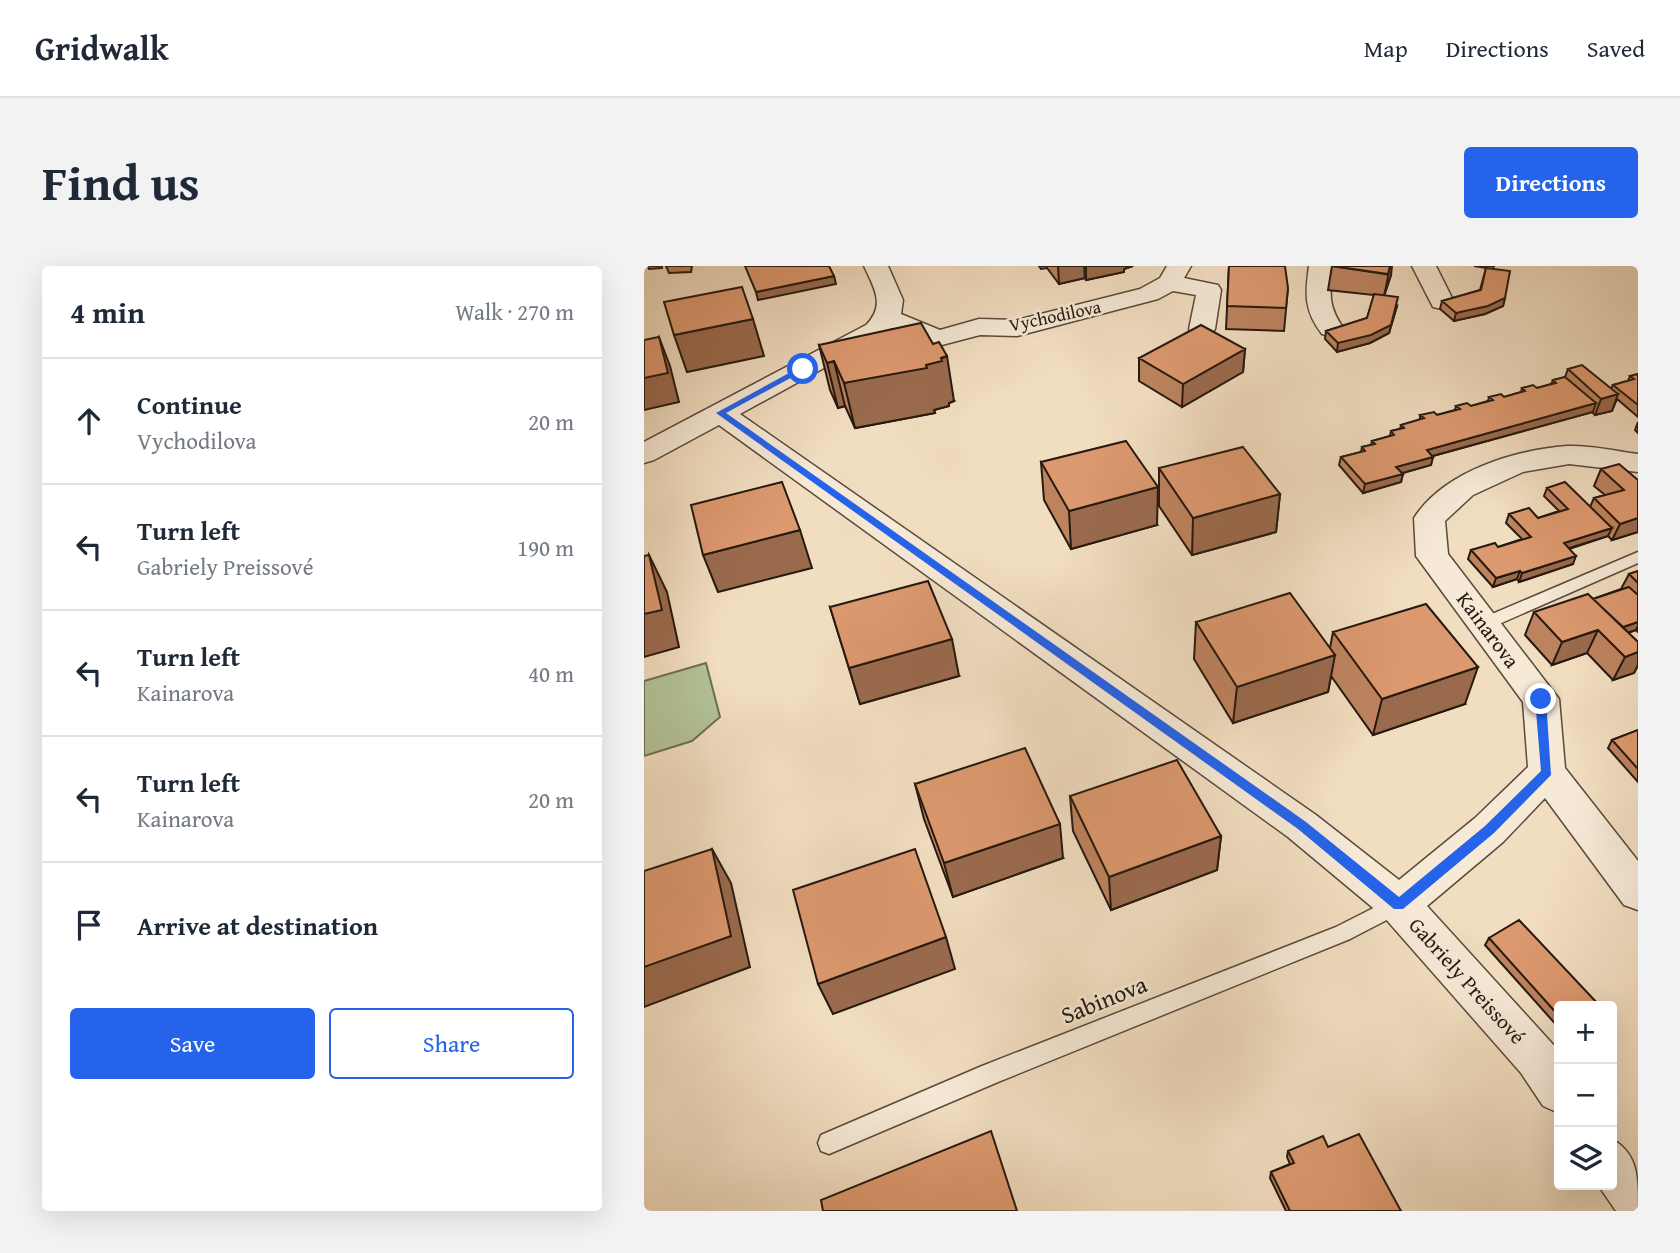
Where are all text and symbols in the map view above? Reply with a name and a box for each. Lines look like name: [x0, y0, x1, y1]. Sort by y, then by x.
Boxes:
text: Gridwalk: [35, 24, 169, 72]
text: Map: [1364, 31, 1408, 66]
text: Directions: [1446, 31, 1549, 66]
text: Saved: [1587, 31, 1645, 66]
text: Find us: [42, 146, 200, 218]
button: Directions: [1464, 147, 1638, 218]
text: 4 min: [70, 290, 145, 334]
street label: Vychodilova: [1006, 292, 1104, 338]
text: Walk · 270 m: [455, 295, 574, 328]
route start: [787, 353, 818, 384]
text: Continue: [137, 385, 242, 424]
icon: ahead: [70, 402, 108, 440]
text: 20 m: [528, 405, 574, 438]
text: Vychodilova: [137, 424, 256, 457]
text: Turn left: [137, 511, 240, 550]
icon: left: [70, 528, 108, 566]
text: 190 m: [517, 531, 574, 564]
text: Gabriely Preissové: [137, 550, 314, 583]
street label: Kainarova: [1449, 585, 1527, 674]
text: Turn left: [137, 637, 240, 676]
icon: left: [70, 654, 108, 692]
text: 40 m: [528, 657, 574, 690]
text: Kainarova: [137, 676, 234, 709]
route end: [1525, 683, 1556, 714]
text: Turn left: [137, 763, 240, 802]
icon: left: [70, 780, 108, 818]
text: 20 m: [528, 783, 574, 816]
text: Kainarova: [137, 802, 234, 835]
icon: arrive: [70, 906, 108, 944]
text: Arrive at destination: [137, 906, 378, 945]
street label: Gabriely Preissové: [1402, 910, 1533, 1051]
street label: Sabinova: [1055, 966, 1153, 1033]
map controls: [1554, 1001, 1617, 1190]
button: +: [1554, 1001, 1617, 1064]
button: Save: [70, 1008, 315, 1079]
button: Share: [329, 1008, 574, 1079]
button: −: [1554, 1064, 1617, 1127]
button: layers: [1554, 1127, 1617, 1190]

